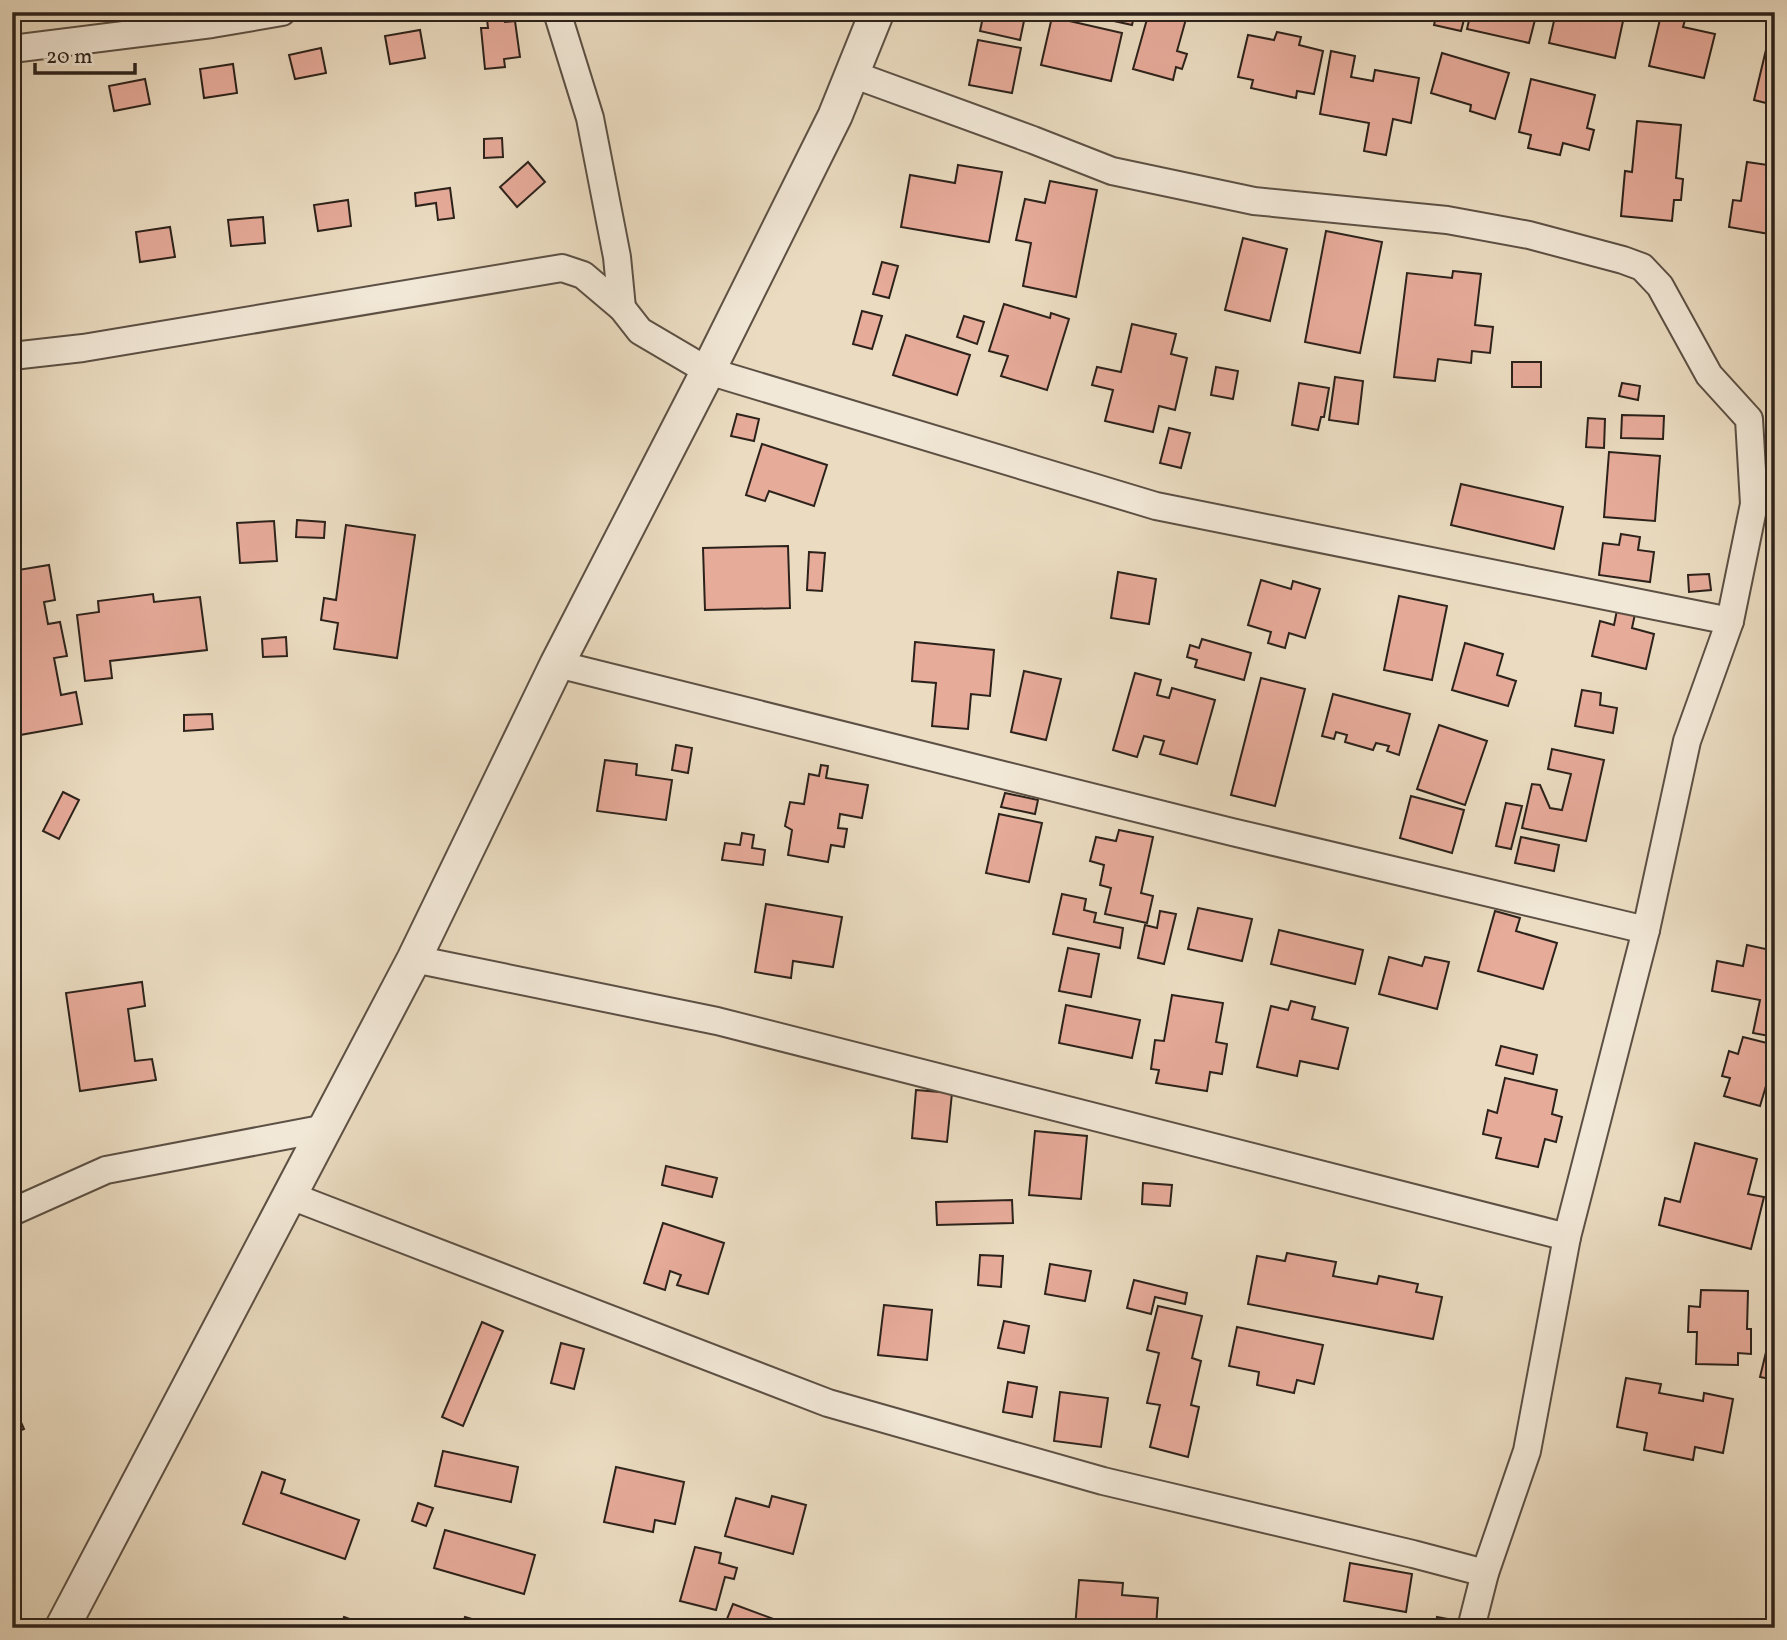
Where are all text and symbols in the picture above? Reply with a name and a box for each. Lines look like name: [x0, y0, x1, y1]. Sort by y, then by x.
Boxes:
scale bar: [35, 32, 135, 76]
text: 20 m: [46, 43, 92, 72]

